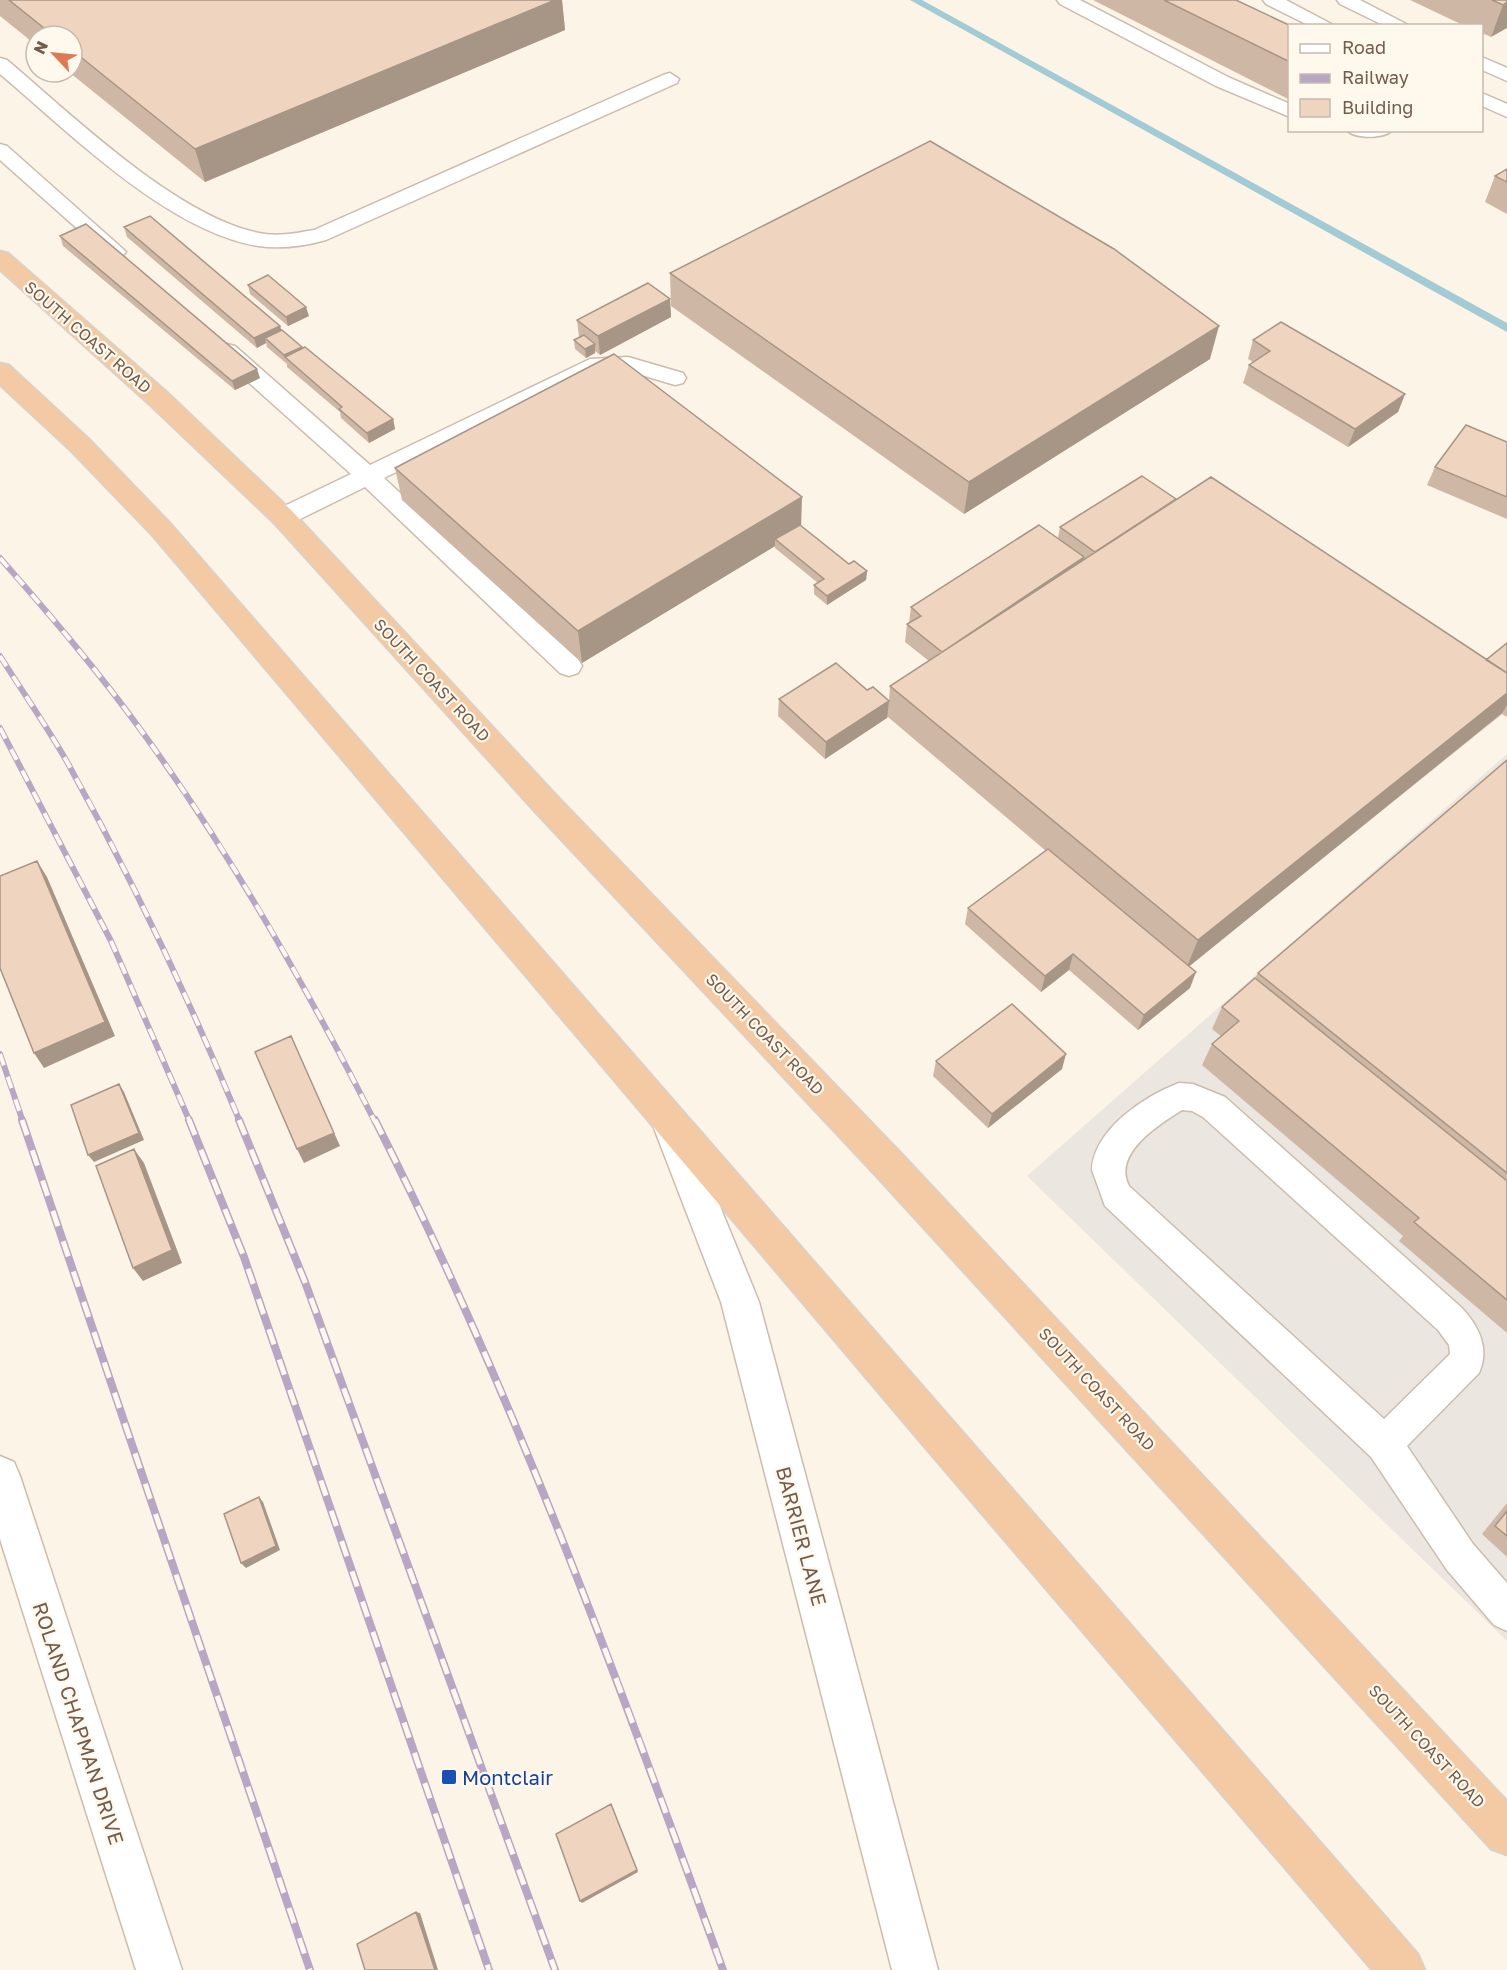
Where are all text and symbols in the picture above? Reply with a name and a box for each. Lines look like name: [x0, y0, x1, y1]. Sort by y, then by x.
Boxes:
north arrow: [24, 24, 84, 84]
legend: [1288, 24, 1483, 132]
text: Road: [1342, 36, 1386, 58]
text: N: [29, 38, 52, 57]
text: Railway: [1342, 66, 1409, 88]
text: Building: [1342, 96, 1413, 118]
street label: SOUTH COAST ROAD: [21, 277, 155, 397]
street label: SOUTH COAST ROAD: [370, 614, 494, 746]
street label: SOUTH COAST ROAD: [702, 969, 828, 1099]
street label: SOUTH COAST ROAD: [1035, 1323, 1159, 1455]
street label: BARRIER LANE: [772, 1464, 832, 1608]
street label: ROLAND CHAPMAN DRIVE: [28, 1599, 130, 1847]
street label: SOUTH COAST ROAD: [1365, 1680, 1489, 1812]
place label: Montclair: [462, 1765, 553, 1789]
marker: Montclair: [440, 1768, 458, 1786]

